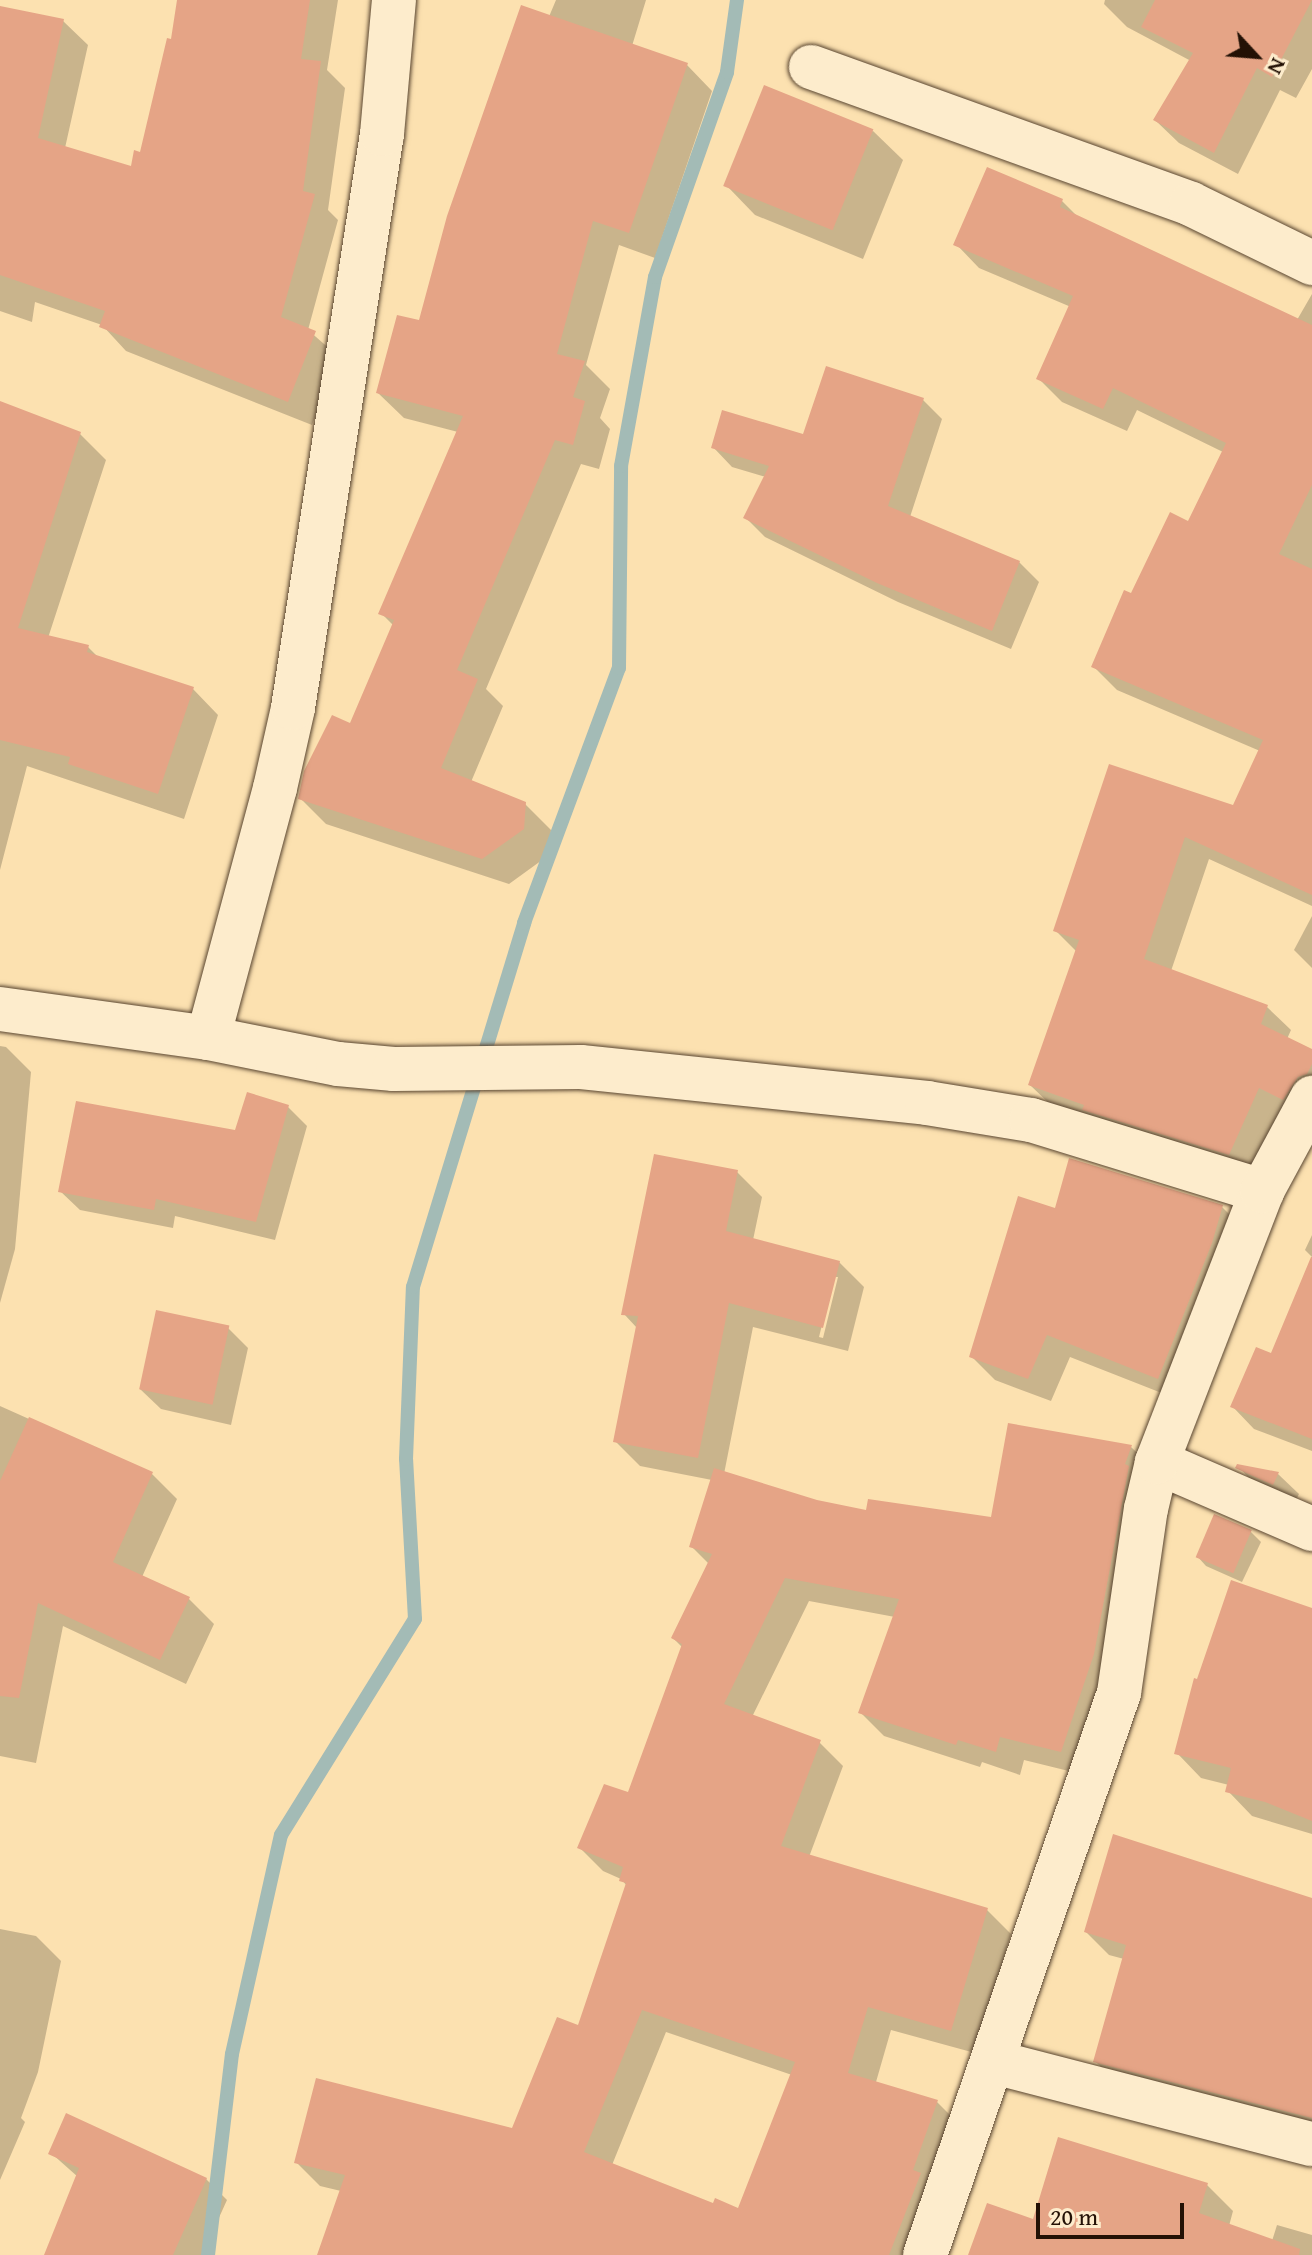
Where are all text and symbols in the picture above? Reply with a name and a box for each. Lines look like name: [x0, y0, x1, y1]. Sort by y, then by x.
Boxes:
north arrow: [1216, 16, 1296, 96]
text: N: [1260, 53, 1295, 80]
scale bar: [1040, 2187, 1188, 2237]
text: 20 m: [1050, 2199, 1098, 2234]

